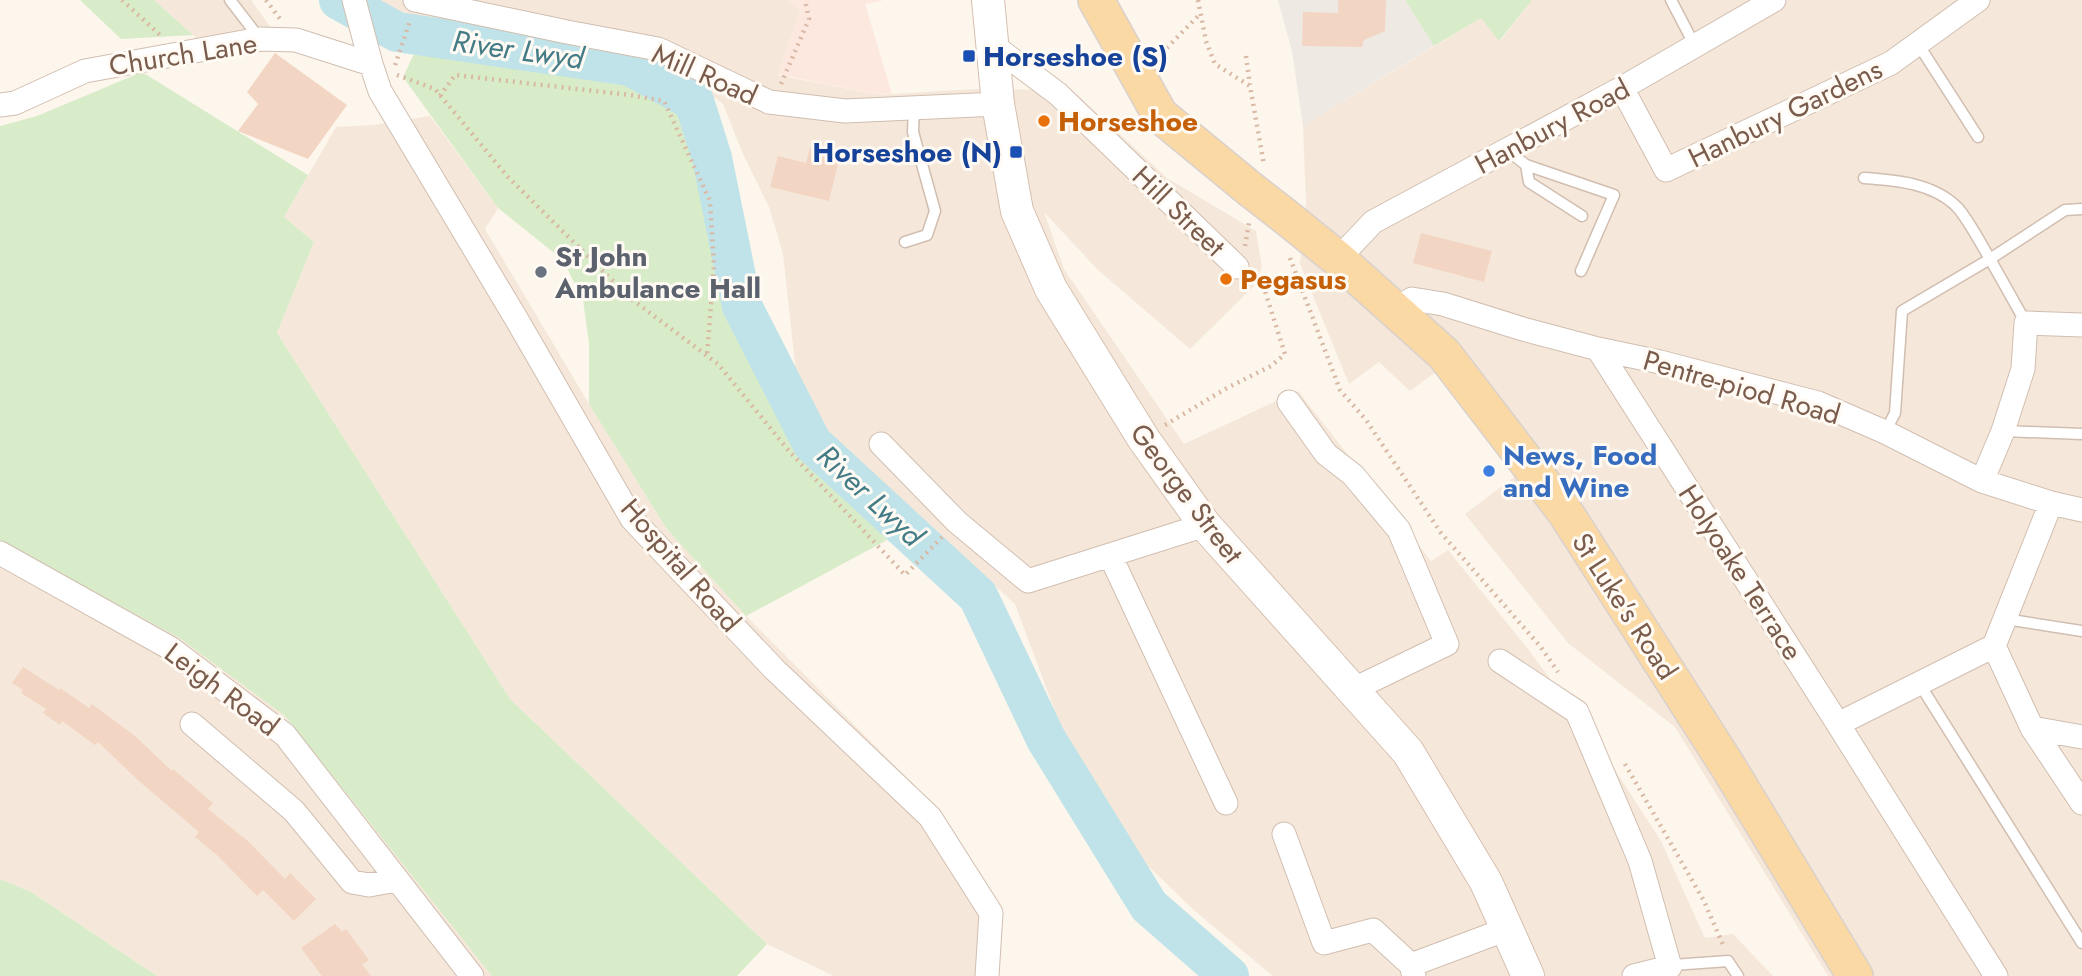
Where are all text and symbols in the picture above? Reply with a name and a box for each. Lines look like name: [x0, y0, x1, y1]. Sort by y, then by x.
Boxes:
water label: River Lwyd: [450, 19, 588, 80]
street label: Church Lane: [106, 23, 260, 86]
street label: Mill Road: [645, 33, 764, 116]
place label: Horseshoe (S): [983, 36, 1168, 77]
marker: Horseshoe (S): [961, 48, 977, 64]
street label: Hanbury Gardens: [1681, 49, 1889, 178]
street label: Hanbury Road: [1467, 68, 1637, 185]
place label: Horseshoe: [1058, 101, 1198, 142]
marker: Horseshoe: [1036, 113, 1052, 129]
place label: Horseshoe (N): [812, 132, 1002, 173]
marker: Horseshoe (N): [1008, 144, 1024, 160]
street label: Hill Street: [1123, 157, 1235, 266]
place label: St John Ambulance Hall: [554, 236, 761, 309]
place label: Pegasus: [1240, 259, 1347, 300]
marker: St John Ambulance Hall: [533, 264, 549, 280]
marker: Pegasus: [1218, 271, 1234, 287]
street label: Pentre-piod Road: [1639, 340, 1845, 435]
street label: George Street: [1120, 415, 1253, 572]
water label: River Lwyd: [807, 435, 934, 557]
place label: News, Food and Wine: [1503, 435, 1657, 508]
marker: News, Food and Wine: [1481, 463, 1497, 479]
street label: Holyoake Terrace: [1668, 476, 1813, 668]
street label: Hospital Road: [611, 490, 750, 641]
street label: St Luke's Road: [1562, 525, 1688, 688]
street label: Leigh Road: [156, 633, 287, 746]

